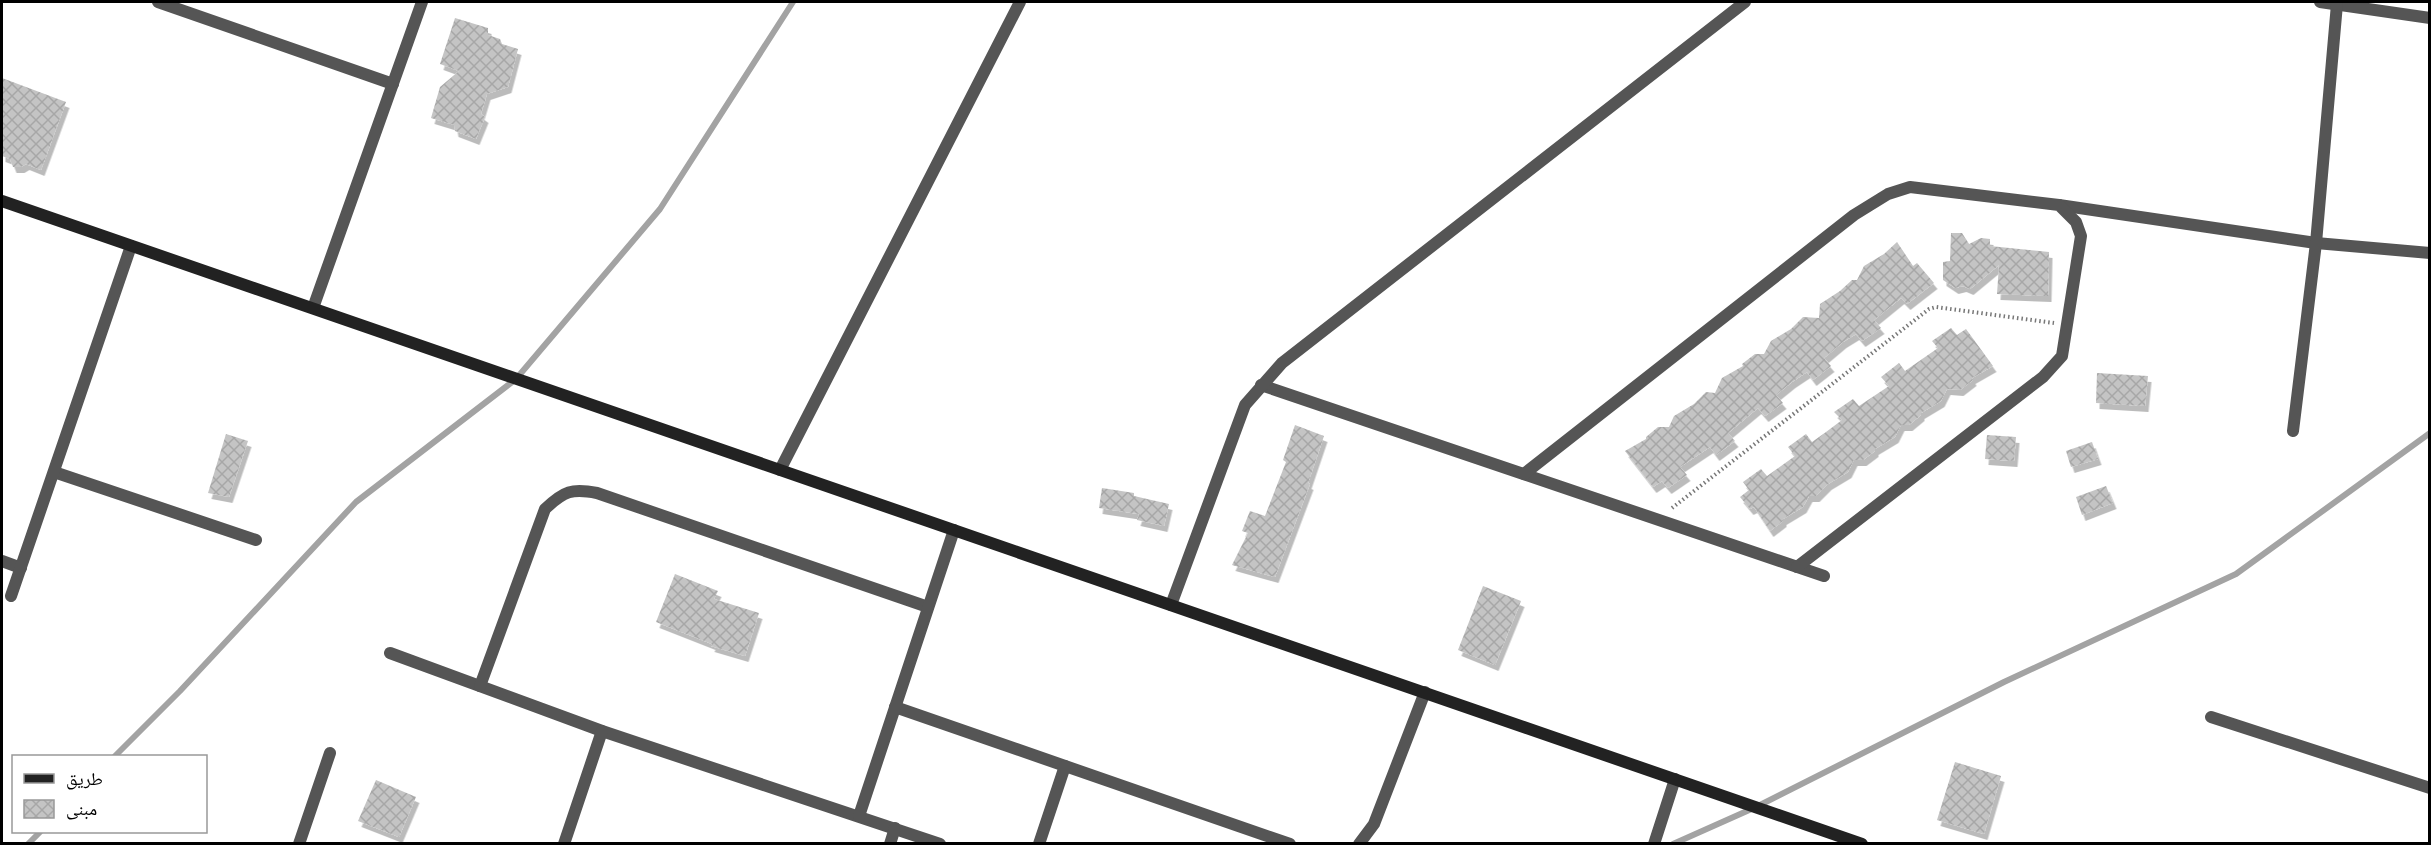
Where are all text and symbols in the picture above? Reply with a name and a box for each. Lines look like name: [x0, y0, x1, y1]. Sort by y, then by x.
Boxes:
legend: [12, 755, 207, 833]
text: طريق: [66, 767, 103, 790]
text: مبنى: [66, 797, 97, 820]

